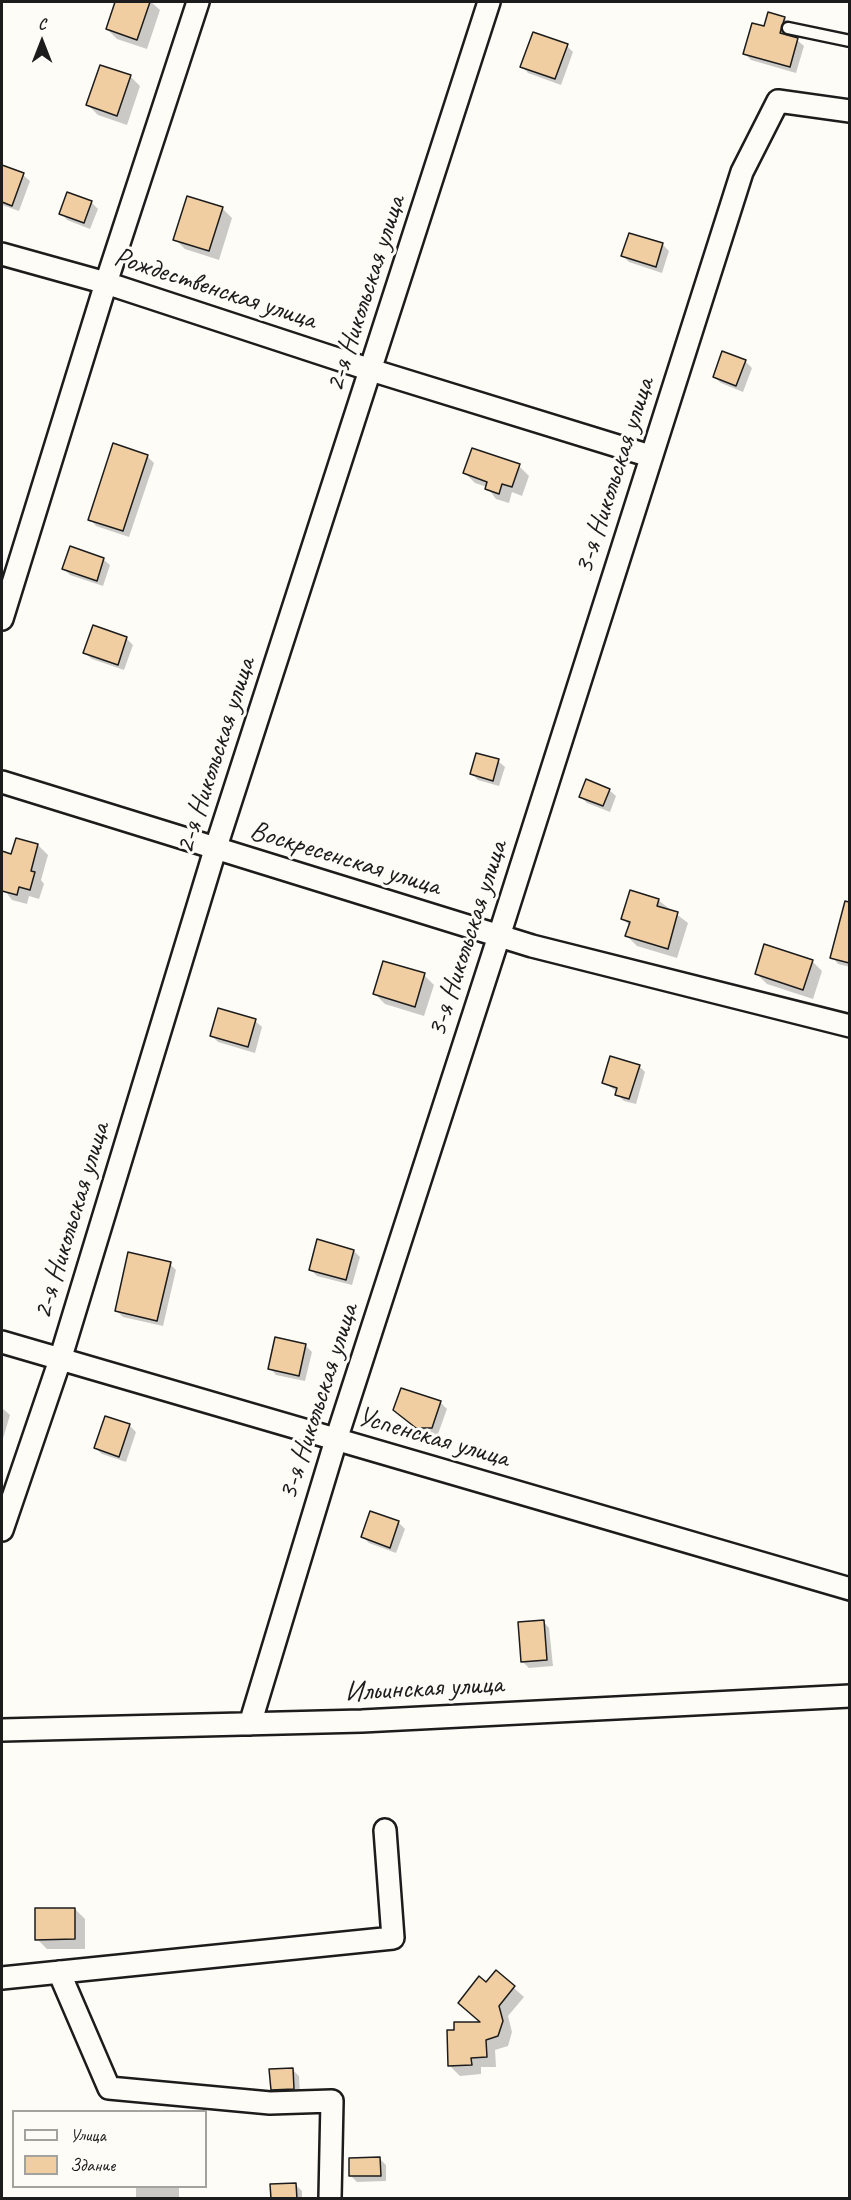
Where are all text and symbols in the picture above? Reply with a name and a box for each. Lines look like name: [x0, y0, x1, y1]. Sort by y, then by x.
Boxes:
north arrow: [12, 12, 72, 72]
text: С: [38, 14, 46, 34]
street label: 2-я Никольская улица: [319, 192, 413, 396]
street label: Рождественская улица: [110, 241, 320, 337]
street label: 3-я Никольская улица: [568, 374, 662, 578]
street label: 2-я Никольская улица: [169, 654, 263, 858]
street label: Воскресенская улица: [246, 814, 444, 904]
street label: 3-я Никольская улица: [421, 837, 515, 1041]
street label: 2-я Никольская улица: [26, 1119, 118, 1323]
street label: 3-я Никольская улица: [272, 1300, 366, 1504]
street label: Успенская улица: [353, 1400, 513, 1476]
street label: Ильинская улица: [344, 1668, 504, 1710]
legend: [12, 2110, 207, 2188]
text: Улица: [70, 2124, 106, 2146]
text: Здание: [70, 2154, 115, 2176]

